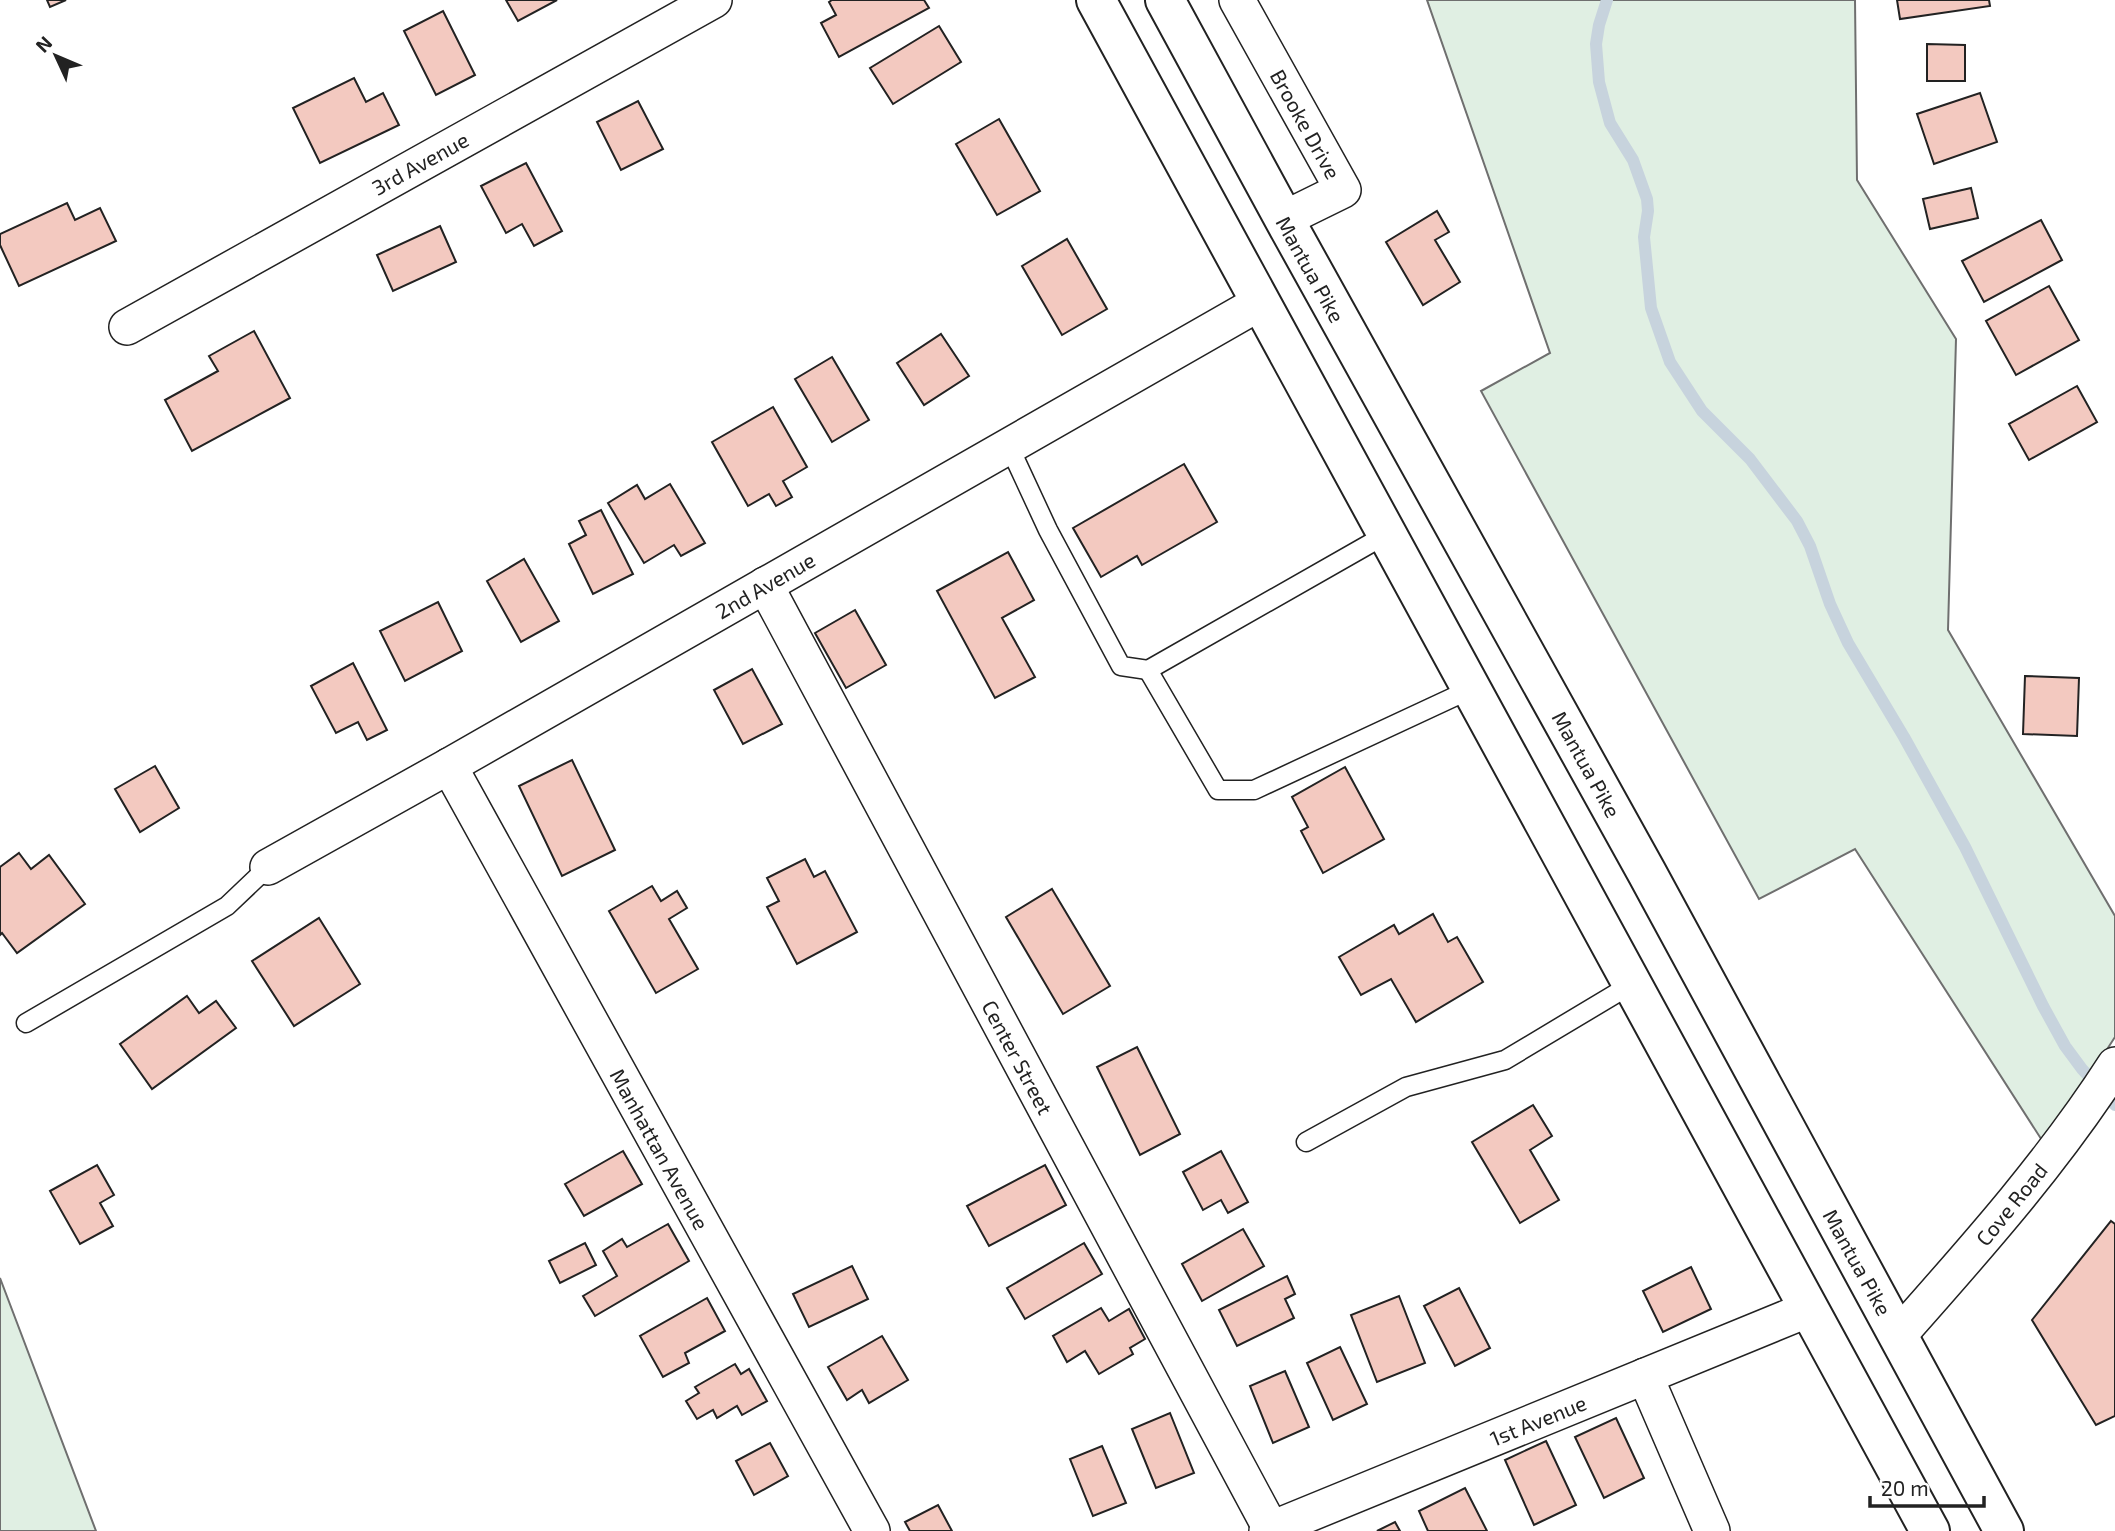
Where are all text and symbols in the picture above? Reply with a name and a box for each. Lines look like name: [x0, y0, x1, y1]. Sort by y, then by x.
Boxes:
north arrow: [21, 21, 91, 91]
text: N: [30, 31, 56, 57]
street label: Brooke Drive: [1266, 65, 1346, 183]
street label: 3rd Avenue: [367, 126, 473, 200]
street label: Mantua Pike: [1272, 212, 1350, 326]
street label: 2nd Avenue: [711, 547, 819, 623]
street label: Mantua Pike: [1548, 707, 1626, 821]
street label: Center Street: [977, 996, 1059, 1118]
street label: Manhattan Avenue: [605, 1064, 715, 1234]
street label: Cove Road: [1970, 1158, 2052, 1250]
street label: Mantua Pike: [1819, 1205, 1897, 1319]
street label: 1st Avenue: [1486, 1389, 1590, 1451]
scale bar: [1870, 1464, 1984, 1508]
text: 20 m: [1881, 1475, 1929, 1500]

